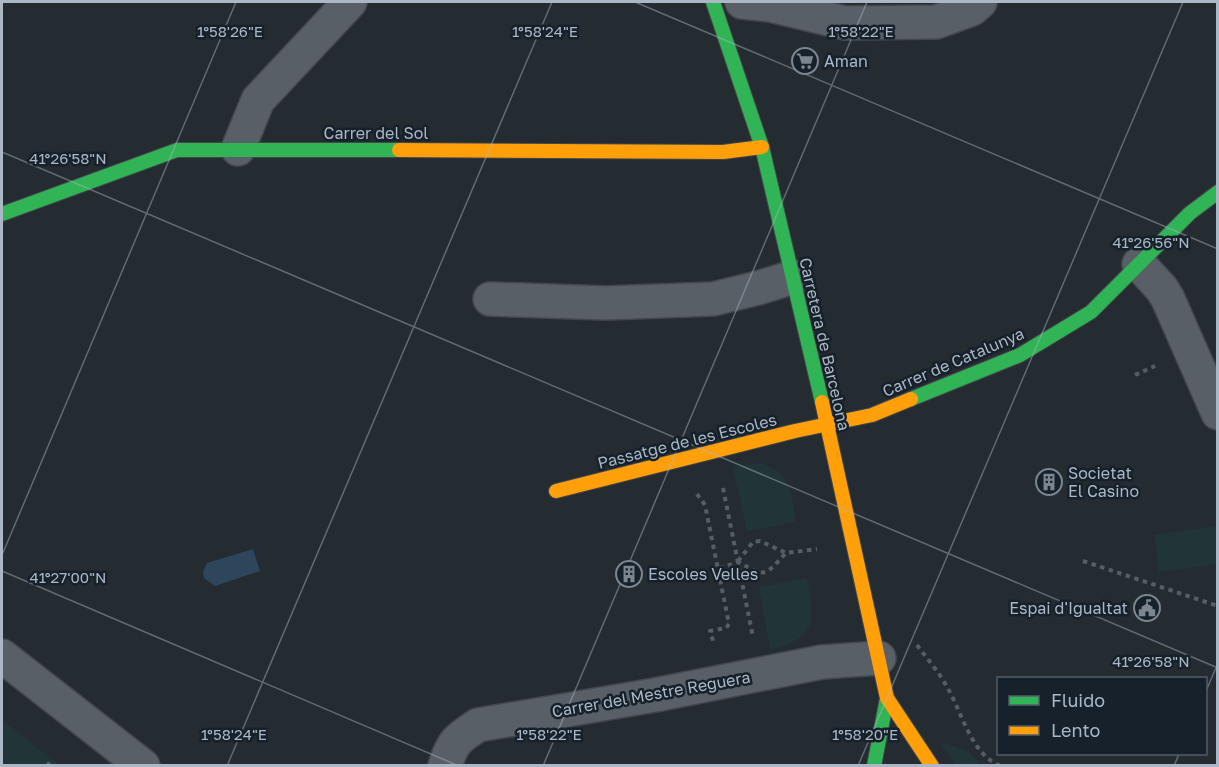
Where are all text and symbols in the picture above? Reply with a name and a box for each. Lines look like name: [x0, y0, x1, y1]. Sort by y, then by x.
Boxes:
text: 1°58'26"E: [197, 22, 263, 40]
text: 1°58'24"E: [512, 22, 578, 40]
text: 1°58'22"E: [828, 22, 894, 40]
supermarket icon: Aman: [790, 46, 820, 76]
place label: Aman: [824, 51, 868, 71]
street label: Carrer del Sol: [324, 123, 428, 143]
text: 41°26'58"N: [29, 149, 107, 167]
text: 41°26'56"N: [1112, 233, 1190, 251]
street label: Carretera de Barcelona: [795, 256, 855, 432]
street label: Carrer de Catalunya: [879, 323, 1027, 401]
street label: Passatge de les Escoles: [595, 409, 779, 473]
place label: Societat El Casino: [1068, 463, 1139, 501]
building icon: Societat El Casino: [1034, 467, 1064, 497]
building icon: Escoles Velles: [614, 559, 644, 589]
place label: Escoles Velles: [648, 564, 758, 584]
text: 41°27'00"N: [30, 568, 106, 586]
public building icon: Espai d'Igualtat: [1132, 593, 1162, 623]
place label: Espai d'Igualtat: [1009, 598, 1128, 618]
text: 41°26'58"N: [1112, 652, 1190, 670]
street label: Carrer del Mestre Reguera: [550, 667, 752, 721]
legend: [997, 677, 1207, 755]
text: Fluido: [1051, 689, 1105, 711]
text: Lento: [1051, 719, 1100, 741]
text: 1°58'24"E: [201, 725, 267, 743]
text: 1°58'22"E: [516, 725, 582, 743]
text: 1°58'20"E: [832, 725, 898, 743]

